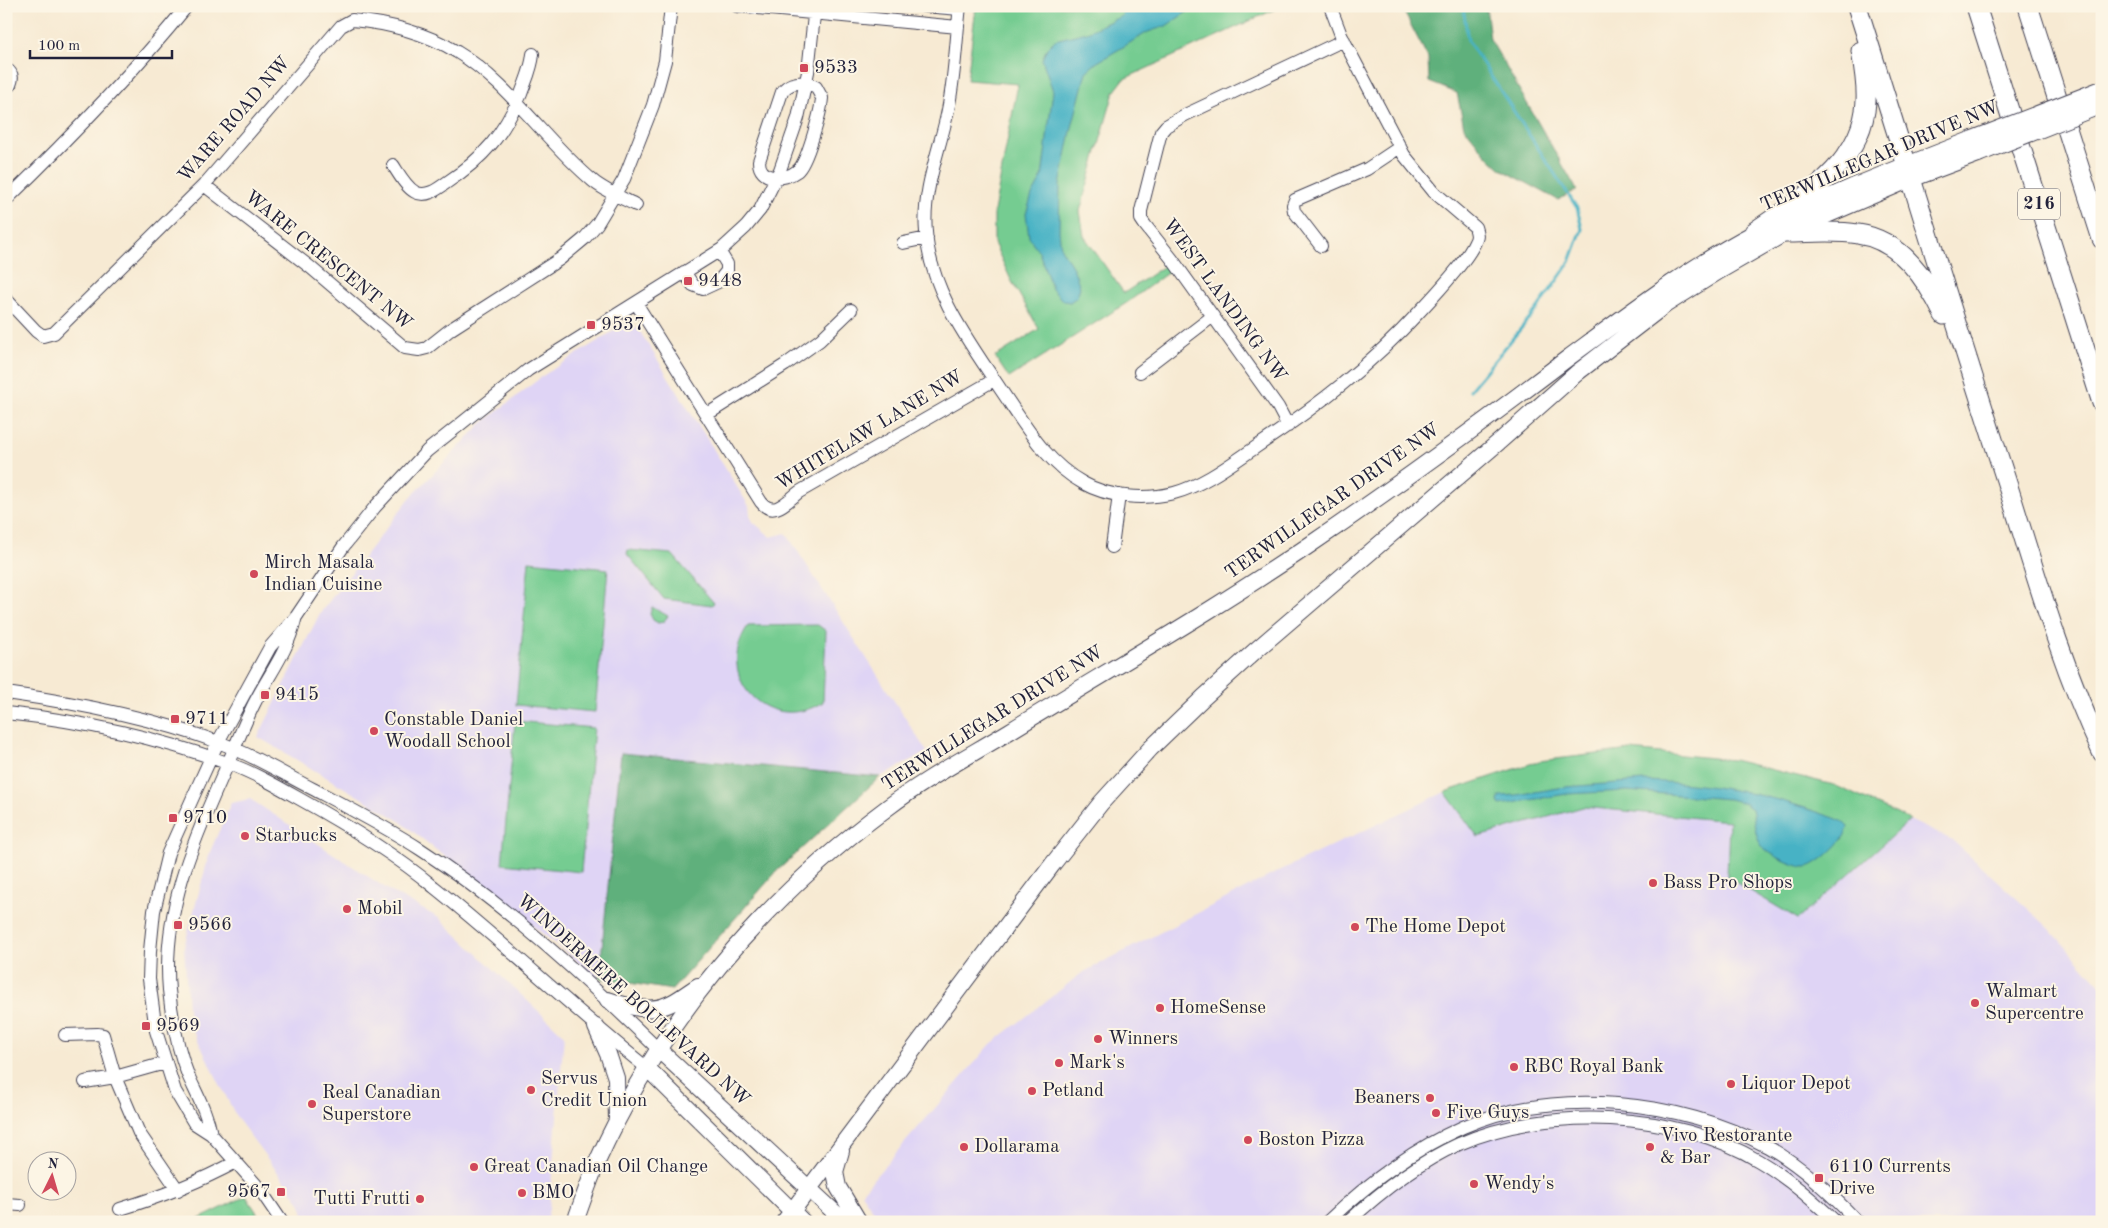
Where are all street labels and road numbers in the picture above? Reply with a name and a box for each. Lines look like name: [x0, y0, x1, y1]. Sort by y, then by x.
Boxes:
street label: WARE ROAD NW: [176, 54, 294, 186]
street label: TERWILLEGAR DRIVE NW: [1758, 98, 2002, 216]
street label: WARE CRESCENT NW: [241, 188, 415, 334]
road number: 216: [2018, 188, 2060, 220]
street label: WEST LANDING NW: [1158, 216, 1290, 386]
street label: WHITELAW LANE NW: [773, 368, 967, 494]
street label: TERWILLEGAR DRIVE NW: [1222, 420, 1444, 584]
street label: TERWILLEGAR DRIVE NW: [879, 643, 1107, 795]
street label: WINDERMERE BOULEVARD NW: [513, 891, 753, 1111]

